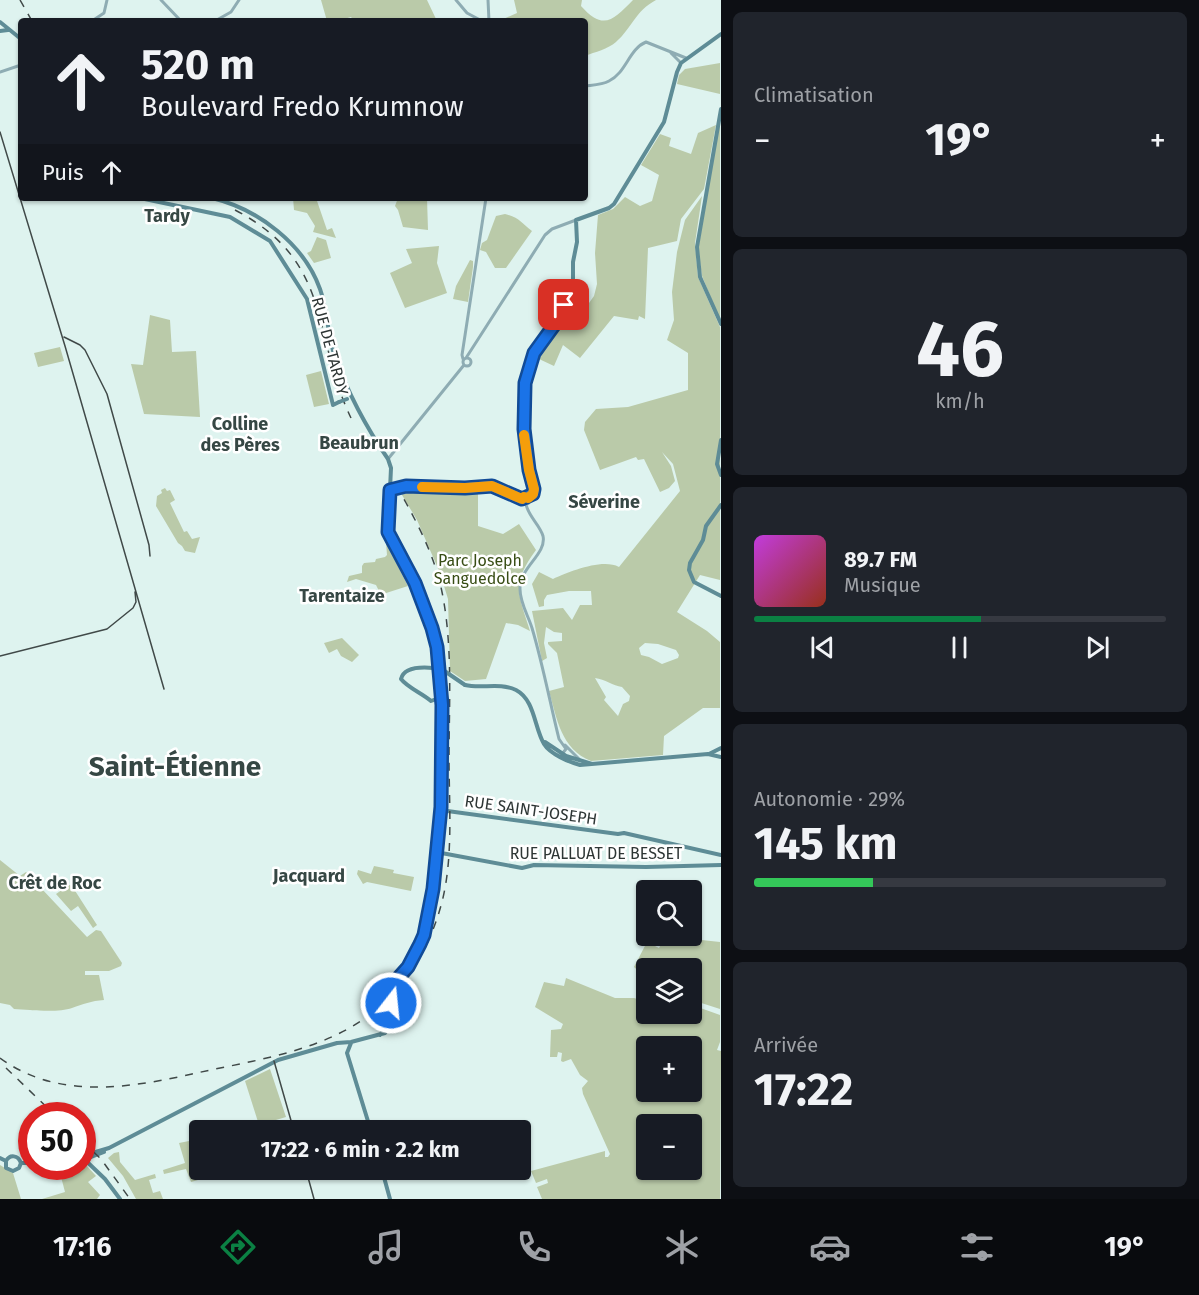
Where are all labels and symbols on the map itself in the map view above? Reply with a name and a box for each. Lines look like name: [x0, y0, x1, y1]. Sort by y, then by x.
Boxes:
district label: Tardy: [144, 205, 190, 227]
pin: [538, 279, 589, 330]
street label: RUE DE TARDY: [308, 295, 352, 397]
district label: Colline des Pères: [200, 413, 280, 456]
district label: Beaubrun: [319, 432, 399, 454]
district label: Séverine: [568, 491, 640, 513]
park label: Parc Joseph Sanguedolce: [434, 551, 526, 588]
district label: Tarentaize: [299, 585, 385, 607]
district label: Saint-Étienne: [89, 749, 261, 783]
street label: RUE SAINT-JOSEPH: [464, 791, 598, 829]
street label: RUE PALLUAT DE BESSET: [510, 844, 683, 863]
district label: Jacquard: [272, 865, 345, 887]
district label: Crêt de Roc: [9, 872, 102, 894]
position arrow: [359, 971, 423, 1035]
speed limit sign: 50: [18, 1102, 96, 1180]

